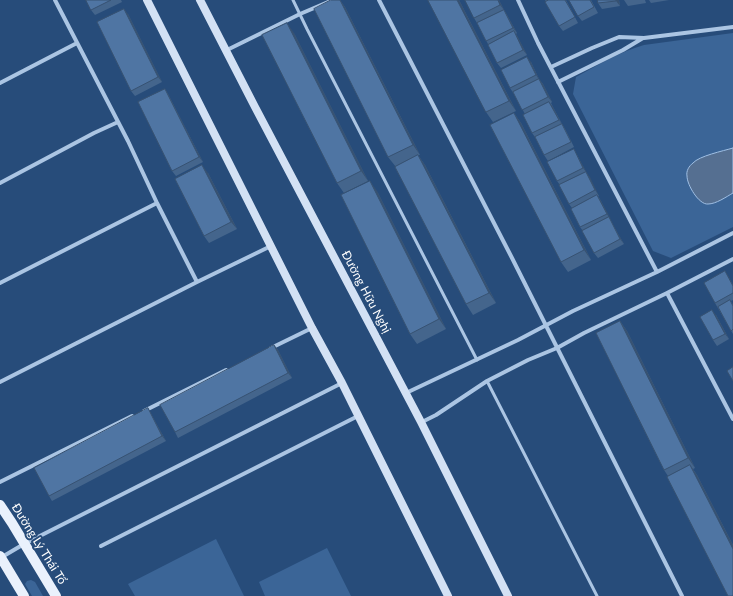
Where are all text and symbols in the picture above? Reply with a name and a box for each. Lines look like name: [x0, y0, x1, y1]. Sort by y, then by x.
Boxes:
street label: Đường Hữu Nghị: [338, 248, 394, 336]
street label: Đường Lý Thái Tổ: [8, 501, 70, 587]

